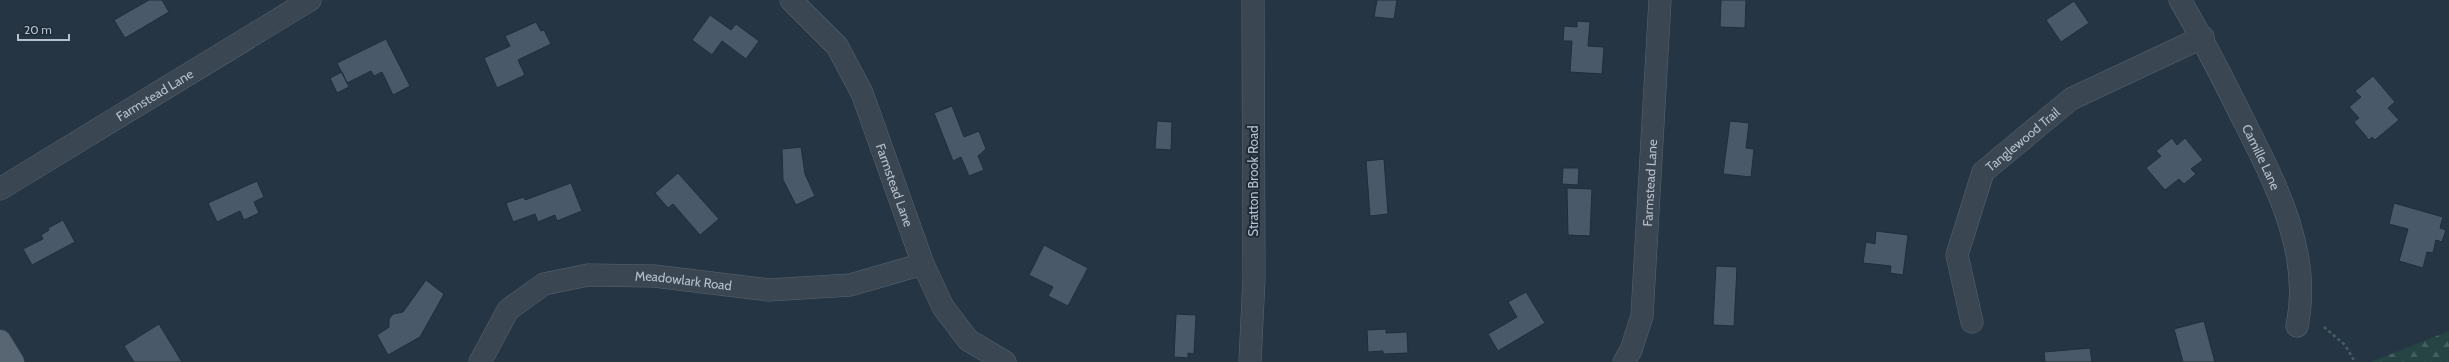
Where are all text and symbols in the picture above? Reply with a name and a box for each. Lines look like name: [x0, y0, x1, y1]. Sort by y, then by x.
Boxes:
scale bar: [18, 16, 69, 42]
text: 20 m: [24, 22, 52, 37]
street label: Farmstead Lane: [113, 65, 196, 124]
street label: Tanglewood Trail: [1982, 104, 2063, 175]
street label: Camille Lane: [2239, 121, 2284, 193]
street label: Stratton Brook Road: [1245, 126, 1261, 236]
street label: Farmstead Lane: [1639, 138, 1660, 227]
street label: Farmstead Lane: [873, 141, 917, 229]
street label: Meadowlark Road: [635, 268, 733, 293]

